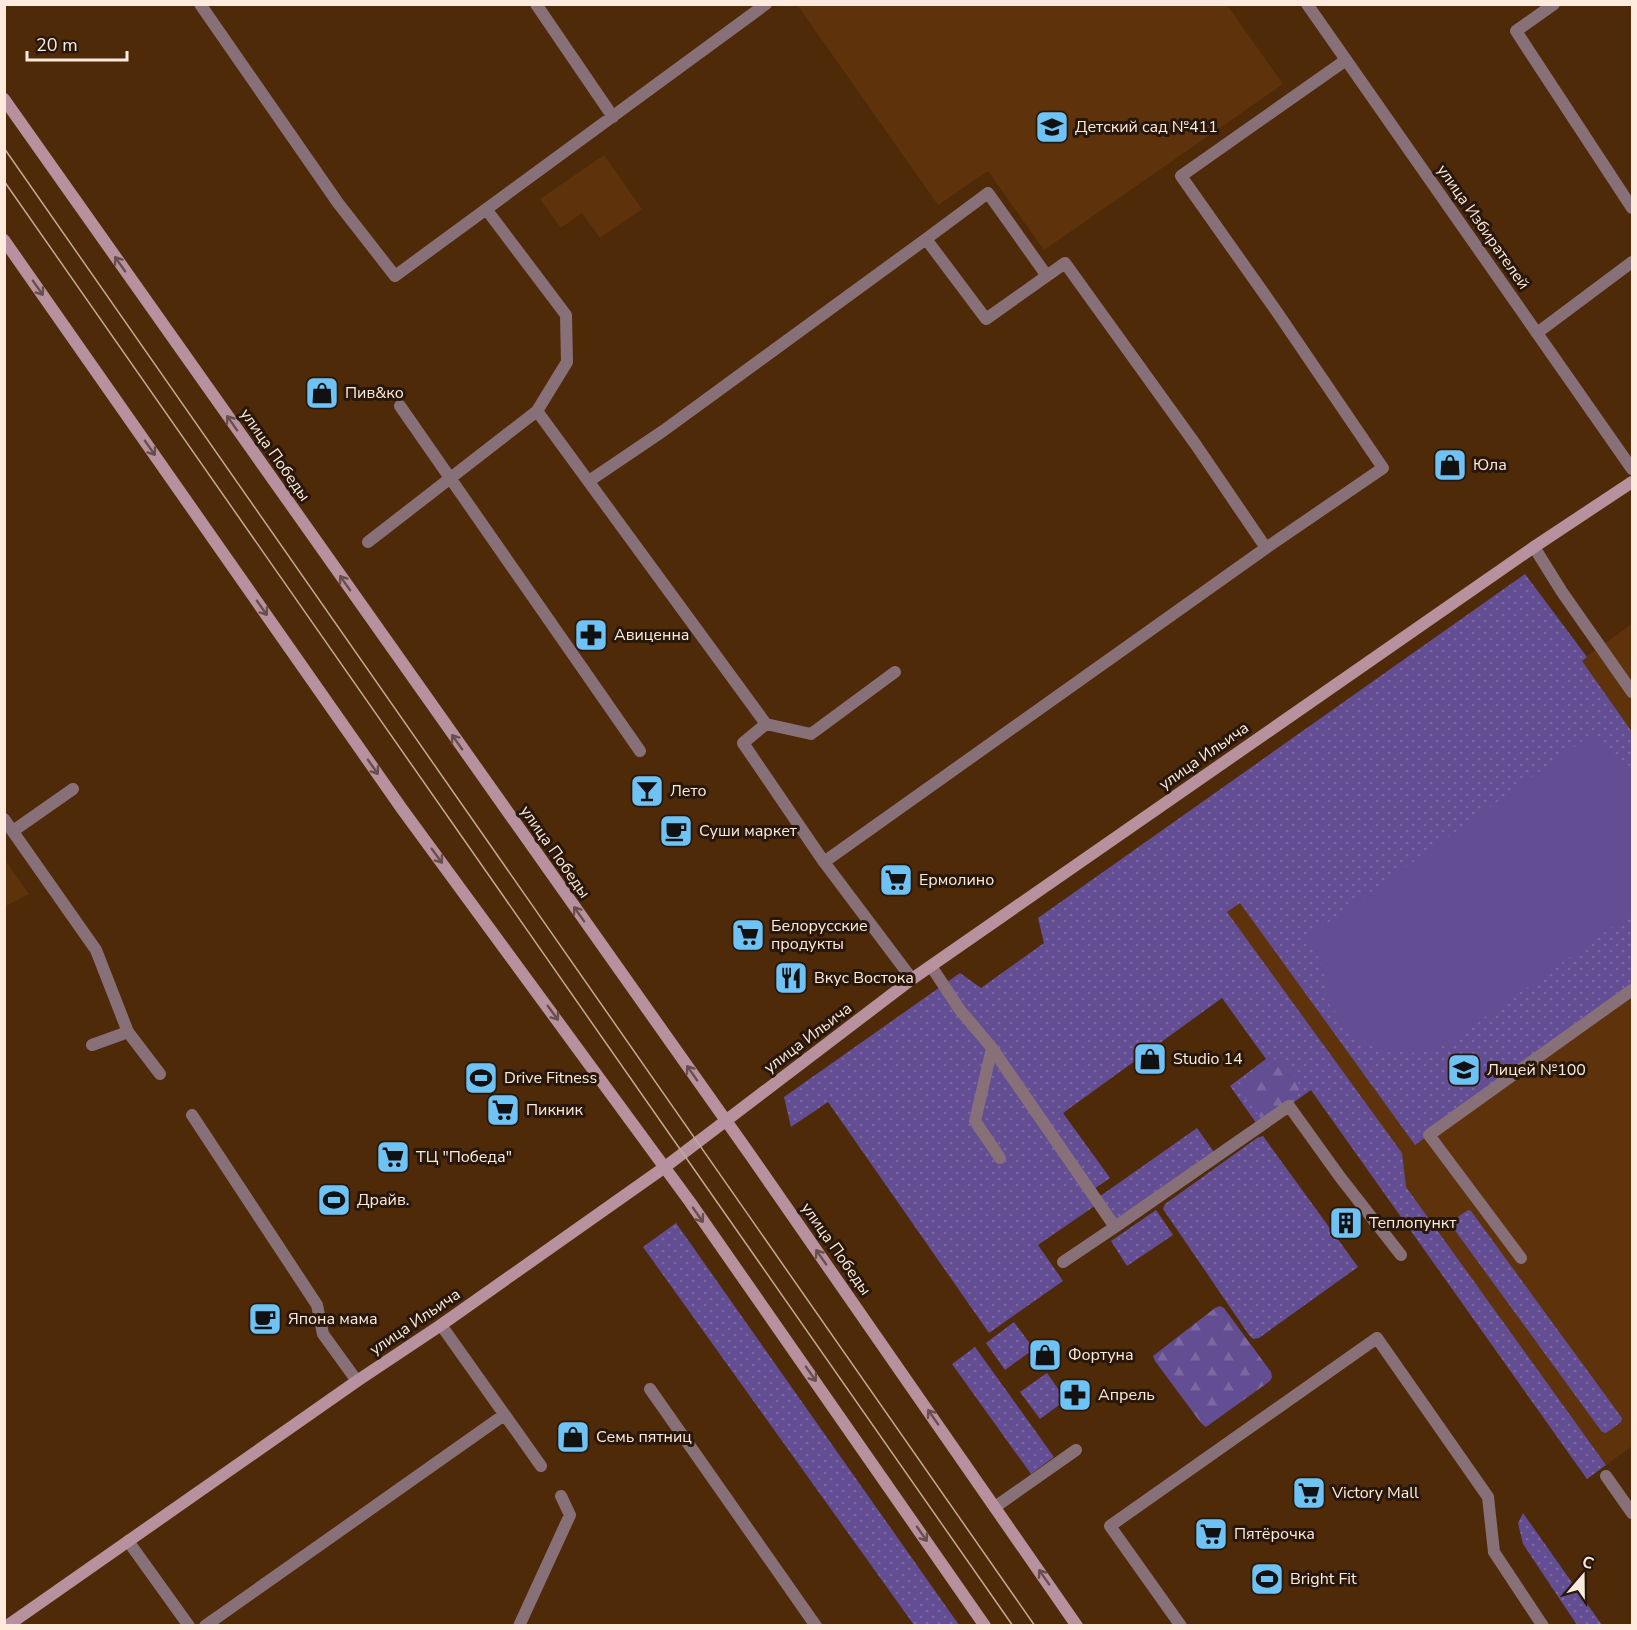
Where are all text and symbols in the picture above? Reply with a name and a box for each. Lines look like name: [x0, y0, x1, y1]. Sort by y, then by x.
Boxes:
scale bar: [27, 24, 128, 62]
text: 20 m: [36, 33, 78, 57]
school or university icon: Детский сад №411: [1034, 109, 1070, 145]
place label: Детский сад №411: [1075, 116, 1218, 138]
street label: улица Избирателей: [1432, 160, 1534, 294]
one-way arrow: [114, 256, 126, 272]
one-way arrow: [32, 279, 44, 296]
shop icon: Пив&ко: [304, 375, 340, 411]
place label: Пив&ко: [345, 382, 404, 404]
street label: улица Победы: [235, 404, 315, 506]
one-way arrow: [226, 415, 238, 432]
one-way arrow: [144, 439, 156, 455]
shop icon: Юла: [1432, 447, 1468, 483]
place label: Юла: [1473, 454, 1507, 476]
one-way arrow: [339, 575, 351, 591]
one-way arrow: [256, 599, 268, 615]
pharmacy icon: Авиценна: [573, 617, 609, 653]
place label: Авиценна: [614, 624, 689, 646]
street label: улица Ильича: [1155, 717, 1253, 795]
one-way arrow: [451, 734, 463, 751]
one-way arrow: [367, 759, 379, 775]
bar icon: Лето: [629, 773, 665, 809]
place label: Лето: [670, 780, 707, 802]
street label: улица Победы: [515, 801, 595, 903]
cafe icon: Суши маркет: [658, 813, 694, 849]
place label: Суши маркет: [699, 820, 798, 842]
one-way arrow: [430, 848, 443, 864]
supermarket icon: Ермолино: [878, 862, 914, 898]
place label: Ермолино: [919, 869, 994, 891]
one-way arrow: [573, 906, 585, 922]
place label: Белорусские продукты: [771, 915, 868, 955]
supermarket icon: Белорусские продукты: [730, 917, 766, 953]
restaurant icon: Вкус Востока: [773, 960, 809, 996]
place label: Вкус Востока: [814, 967, 914, 989]
street label: улица Ильича: [759, 998, 857, 1078]
one-way arrow: [546, 1005, 559, 1021]
shop icon: Studio 14: [1132, 1041, 1168, 1077]
place label: Studio 14: [1173, 1048, 1243, 1070]
school or university icon: Лицей №100: [1446, 1052, 1482, 1088]
place label: Лицей №100: [1487, 1059, 1586, 1081]
sports icon: Drive Fitness: [463, 1060, 499, 1096]
one-way arrow: [686, 1065, 698, 1081]
place label: Drive Fitness: [504, 1067, 597, 1089]
supermarket icon: Пикник: [485, 1092, 521, 1128]
place label: Пикник: [526, 1099, 584, 1121]
supermarket icon: ТЦ "Победа": [375, 1139, 411, 1175]
place label: ТЦ "Победа": [416, 1146, 512, 1168]
sports icon: Драйв.: [316, 1182, 352, 1218]
place label: Драйв.: [357, 1189, 409, 1211]
street label: улица Победы: [796, 1198, 876, 1300]
building icon: Теплопункт: [1328, 1205, 1364, 1241]
one-way arrow: [692, 1206, 705, 1222]
place label: Теплопункт: [1369, 1212, 1457, 1234]
one-way arrow: [815, 1249, 827, 1266]
street label: улица Ильича: [365, 1283, 465, 1361]
cafe icon: Япона мама: [247, 1301, 283, 1337]
place label: Япона мама: [288, 1308, 378, 1330]
shop icon: Фортуна: [1027, 1337, 1063, 1373]
place label: Фортуна: [1068, 1344, 1134, 1366]
one-way arrow: [805, 1366, 817, 1382]
pharmacy icon: Апрель: [1057, 1377, 1093, 1413]
place label: Апрель: [1098, 1384, 1155, 1406]
one-way arrow: [927, 1410, 939, 1426]
shop icon: Семь пятниц: [555, 1419, 591, 1455]
place label: Семь пятниц: [596, 1426, 692, 1448]
supermarket icon: Victory Mall: [1291, 1475, 1327, 1511]
place label: Victory Mall: [1331, 1482, 1419, 1504]
supermarket icon: Пятёрочка: [1193, 1516, 1229, 1552]
place label: Пятёрочка: [1234, 1523, 1315, 1545]
one-way arrow: [916, 1526, 928, 1542]
north arrow: [1553, 1546, 1613, 1606]
text: С: [1579, 1551, 1597, 1575]
sports icon: Bright Fit: [1249, 1561, 1285, 1597]
place label: Bright Fit: [1290, 1568, 1357, 1590]
one-way arrow: [1038, 1570, 1050, 1586]

